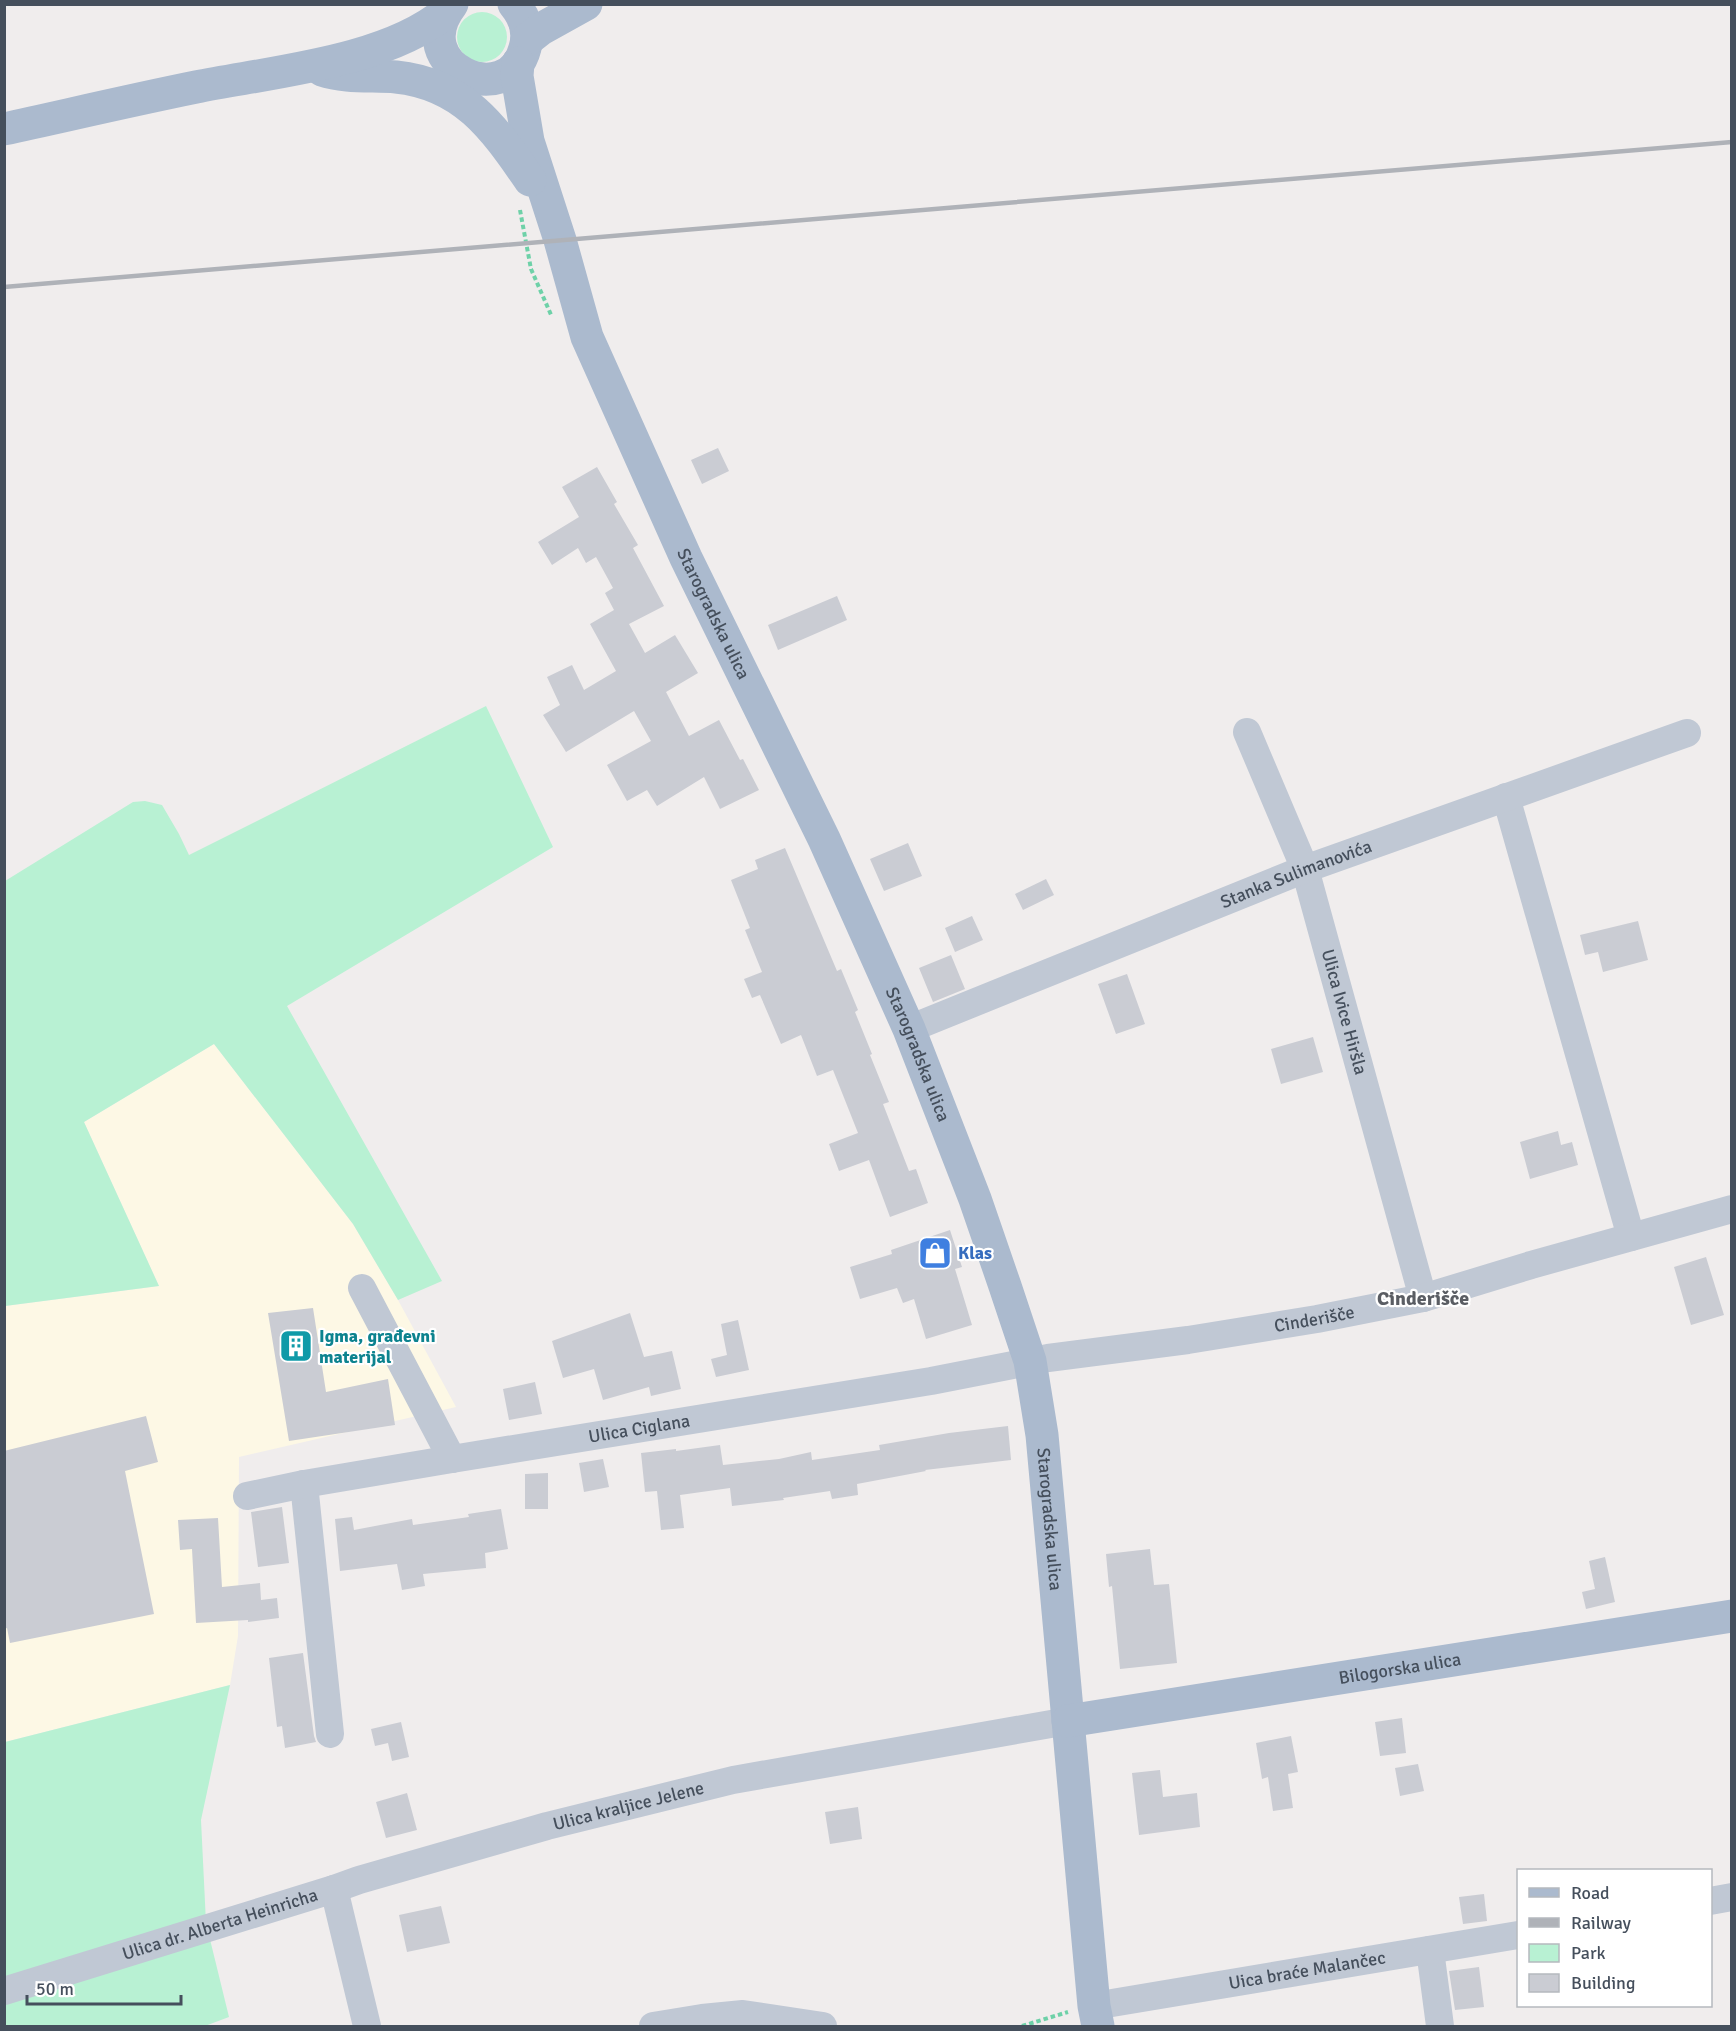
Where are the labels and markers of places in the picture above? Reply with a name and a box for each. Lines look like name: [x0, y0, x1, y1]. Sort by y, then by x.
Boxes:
shop icon: Klas: [917, 1235, 953, 1271]
place label: Klas: [958, 1242, 992, 1264]
place label: Igma, građevni materijal: [319, 1325, 436, 1368]
building icon: Igma, građevni materijal: [278, 1328, 314, 1364]

